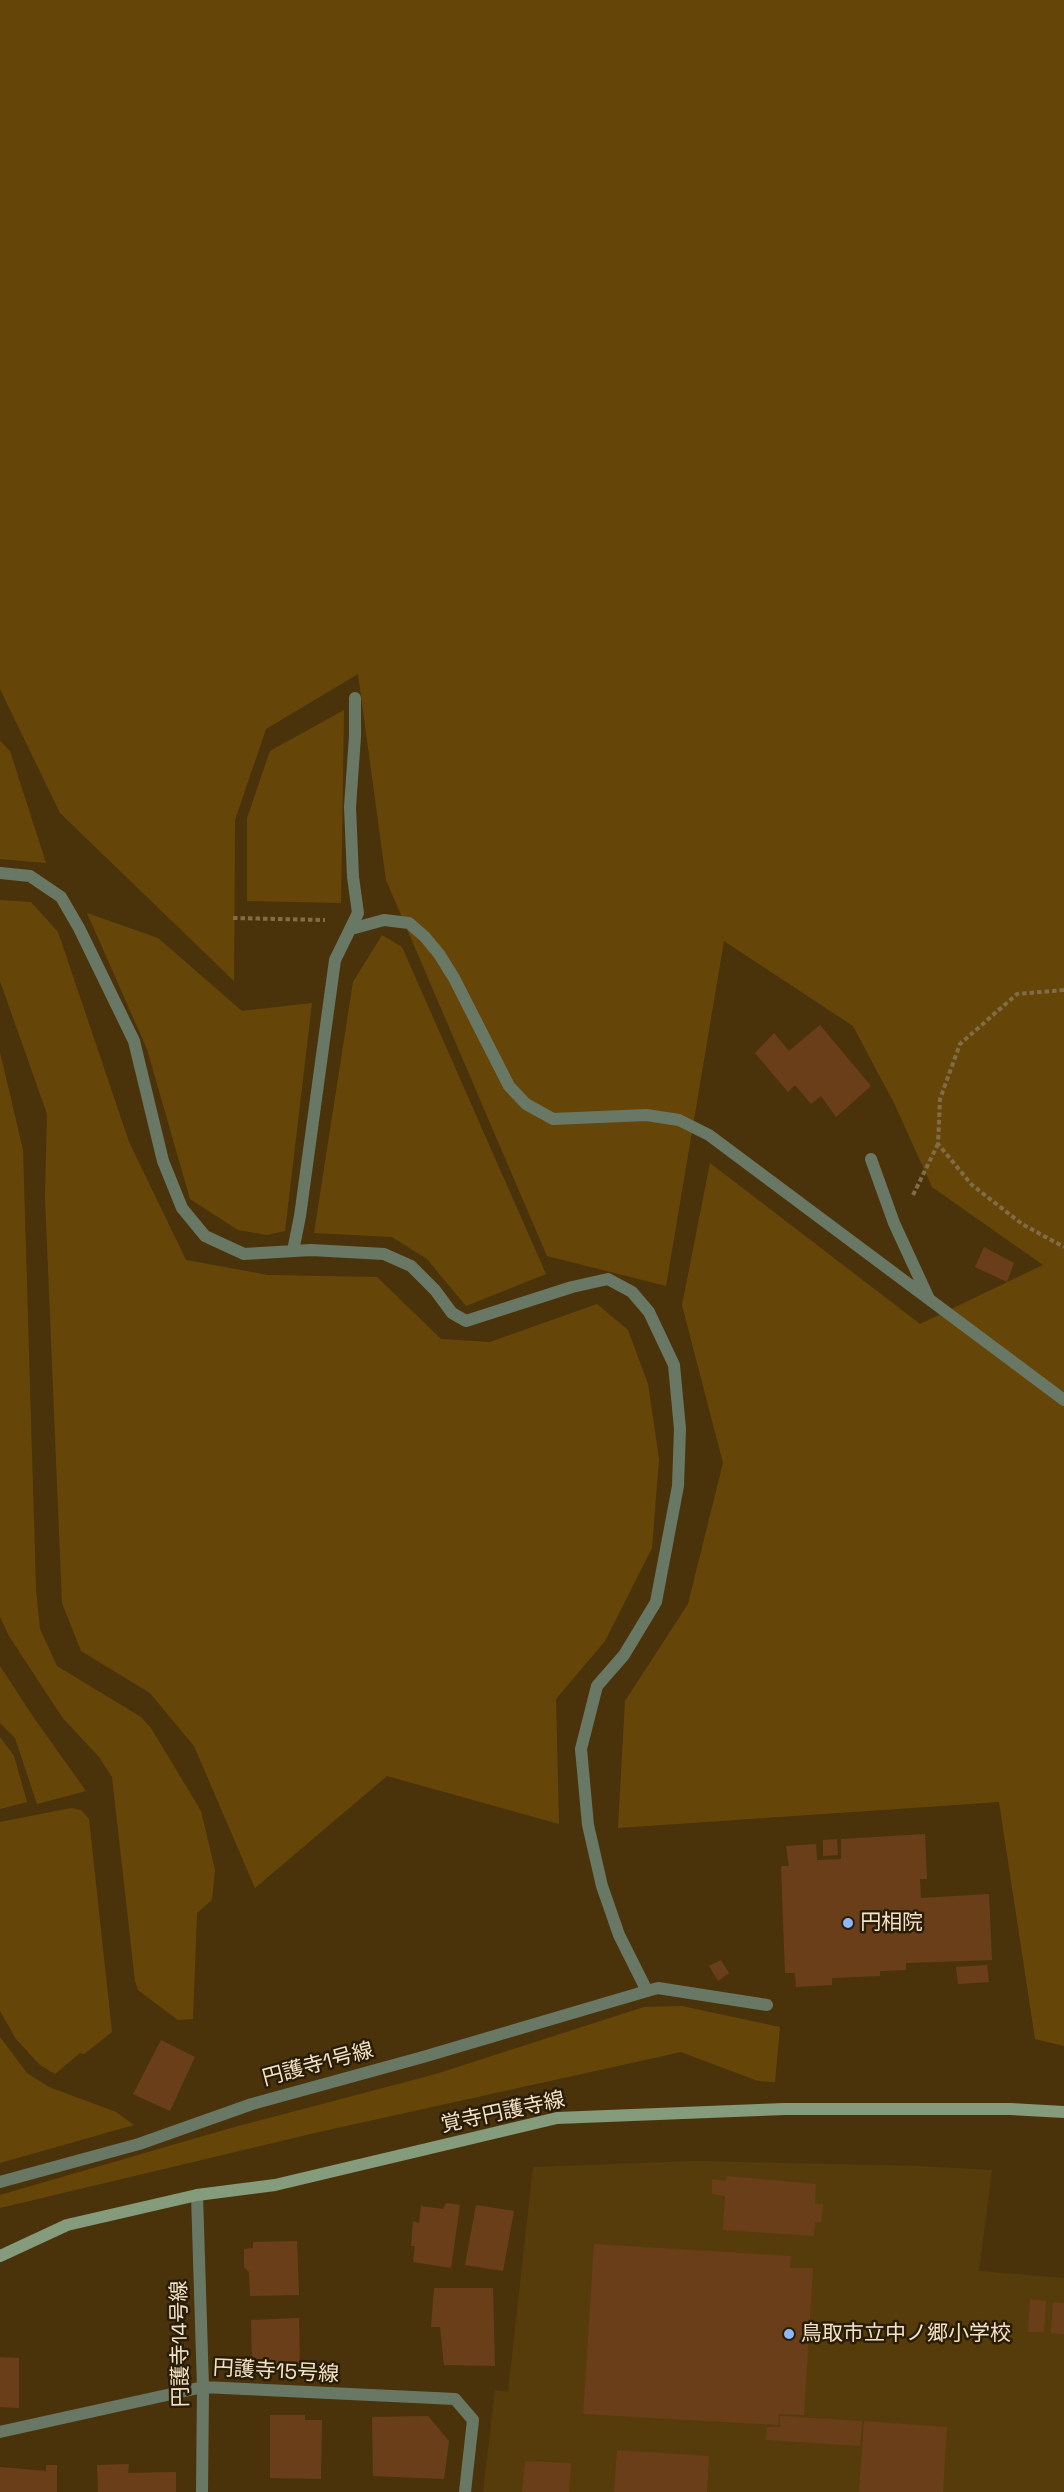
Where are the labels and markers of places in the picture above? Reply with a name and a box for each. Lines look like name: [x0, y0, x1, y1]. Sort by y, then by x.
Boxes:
place label: 円相院: [860, 1910, 923, 1936]
marker: 円相院: [841, 1916, 855, 1930]
place label: 鳥取市立中ノ郷小学校: [801, 2321, 1011, 2347]
marker: 鳥取市立中ノ郷小学校: [782, 2327, 796, 2341]

